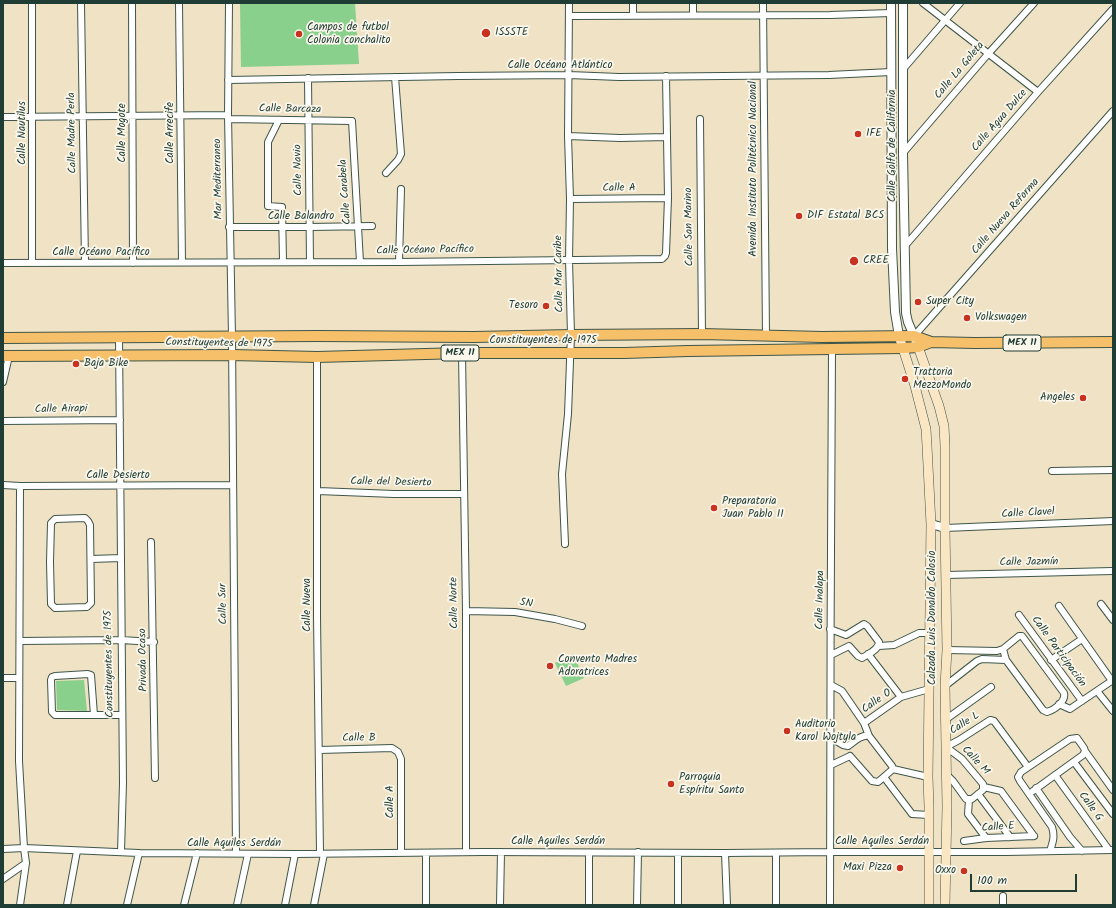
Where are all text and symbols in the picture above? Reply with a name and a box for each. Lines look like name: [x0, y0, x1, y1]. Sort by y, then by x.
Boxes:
place label: Campos de futbol Colonia conchalito: [307, 21, 391, 47]
place label: ISSSTE: [495, 26, 528, 40]
marker: ISSSTE: [480, 27, 492, 39]
marker: Campos de futbol Colonia conchalito: [294, 29, 304, 39]
street label: Calle La Goleta: [932, 40, 988, 102]
street label: Calle Océano Atlántico: [508, 59, 612, 73]
street label: Avenida Instituto Politécnico Nacional: [747, 81, 761, 257]
street label: Calle Agua Dulce: [969, 87, 1031, 155]
street label: Calle Golfo de California: [886, 90, 900, 202]
street label: Calle Madre Perla: [66, 92, 80, 174]
street label: Calle Nautilus: [16, 101, 30, 165]
street label: Calle Arrecife: [164, 102, 178, 164]
street label: Calle Mogote: [116, 103, 130, 163]
street label: Calle Barcaza: [259, 103, 321, 117]
place label: IFE: [866, 127, 882, 141]
marker: IFE: [853, 129, 863, 139]
street label: Mar Mediterraneo: [212, 138, 226, 220]
street label: Calle Navio: [292, 144, 306, 196]
street label: Calle Carabela: [337, 159, 355, 225]
street label: Calle Nueva Reforma: [969, 176, 1043, 258]
street label: Calle A: [602, 182, 636, 196]
street label: Calle San Marino: [683, 188, 697, 266]
place label: DIF Estatal BCS: [807, 209, 884, 223]
street label: Calle Balandro: [268, 210, 334, 224]
marker: DIF Estatal BCS: [794, 211, 804, 221]
street label: Calle Mar Caribe: [553, 235, 567, 313]
street label: Calle Océano Pacífico: [376, 244, 474, 258]
street label: Calle Océano Pacífico: [52, 246, 150, 260]
place label: CREE: [863, 254, 889, 268]
marker: CREE: [848, 255, 860, 267]
place label: Super City: [926, 295, 974, 309]
marker: Super City: [913, 297, 923, 307]
place label: Tesoro: [509, 299, 538, 313]
marker: Tesoro: [541, 301, 551, 311]
place label: Volkswagen: [975, 311, 1027, 325]
marker: Volkswagen: [962, 313, 972, 323]
street label: Constituyentes de 1975: [489, 334, 597, 348]
road number: MEX 11: [1003, 335, 1041, 351]
street label: Constituyentes de 1975: [165, 336, 273, 352]
road number: MEX 11: [441, 345, 479, 361]
place label: Baja Bike: [84, 357, 128, 371]
marker: Baja Bike: [71, 359, 81, 369]
place label: Trattoria MezzoMondo: [913, 366, 971, 392]
marker: Trattoria MezzoMondo: [900, 374, 910, 384]
place label: Angeles: [1040, 391, 1075, 405]
marker: Angeles: [1078, 393, 1088, 403]
street label: Calle Airapi: [35, 403, 87, 417]
street label: Calle Desierto: [86, 469, 150, 483]
street label: Calle del Desierto: [350, 476, 432, 490]
place label: Preparatoria Juan Pablo II: [722, 495, 784, 521]
marker: Preparatoria Juan Pablo II: [709, 503, 719, 513]
street label: Calle Clavel: [1001, 506, 1055, 522]
street label: Calzada Luis Donaldo Colosio: [926, 551, 940, 685]
street label: Calle Jazmín: [999, 556, 1059, 570]
street label: Calle Inalapa: [814, 570, 828, 630]
street label: Calle Norte: [448, 577, 462, 629]
street label: Calle Nueva: [301, 578, 315, 632]
street label: Calle Sur: [217, 583, 231, 625]
street label: SN: [518, 596, 534, 612]
street label: Constituyentes de 1975: [102, 610, 118, 718]
street label: Calle Participación: [1028, 614, 1088, 690]
street label: Privada Ocaso: [137, 628, 151, 692]
place label: Convento Madres Adoratrices: [558, 653, 637, 679]
marker: Convento Madres Adoratrices: [545, 661, 555, 671]
street label: Calle O: [860, 687, 894, 717]
street label: Calle L: [948, 710, 982, 738]
place label: Auditorio Karol Wojtyla: [795, 718, 856, 744]
marker: Auditorio Karol Wojtyla: [782, 726, 792, 736]
street label: Calle B: [342, 732, 376, 746]
street label: Calle M: [958, 744, 992, 778]
place label: Parroquia Espíritu Santo: [679, 771, 744, 797]
marker: Parroquia Espíritu Santo: [666, 779, 676, 789]
street label: Calle A: [384, 785, 398, 819]
street label: Calle G: [1075, 790, 1105, 824]
street label: Calle E: [981, 820, 1015, 836]
street label: Calle Aquiles Serdán: [511, 835, 605, 849]
street label: Calle Aquiles Serdán: [835, 835, 929, 849]
street label: Calle Aquiles Serdán: [187, 837, 281, 851]
place label: Maxi Pizza: [843, 861, 892, 875]
marker: Maxi Pizza: [895, 863, 905, 873]
place label: Oxxo: [935, 864, 956, 878]
marker: Oxxo: [959, 866, 969, 876]
scale bar: [972, 866, 1079, 892]
text: 100 m: [977, 871, 1007, 890]

